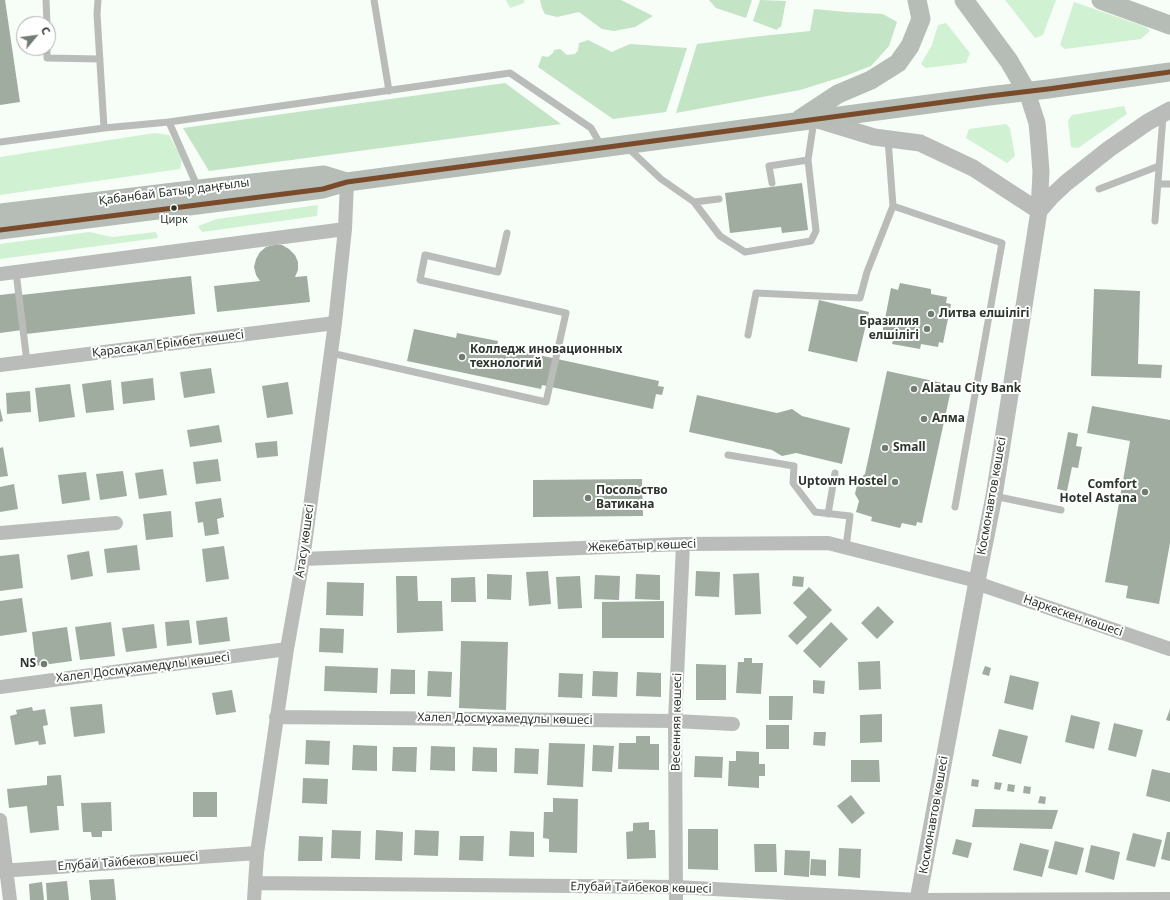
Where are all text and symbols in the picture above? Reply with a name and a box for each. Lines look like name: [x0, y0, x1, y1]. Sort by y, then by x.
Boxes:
north arrow: [16, 16, 56, 56]
text: С: [38, 24, 54, 37]
street label: Қабанбай Батыр даңғылы: [98, 176, 250, 208]
marker: Цирк: [169, 203, 179, 213]
place label: Цирк: [160, 213, 188, 227]
place label: Литва елшілігі: [939, 307, 1030, 321]
marker: Литва елшілігі: [926, 309, 936, 319]
place label: Бразилия елшілігі: [859, 315, 919, 343]
marker: Бразилия елшілігі: [922, 324, 932, 334]
street label: Қарасақал Ерімбет көшесі: [91, 328, 245, 360]
place label: Колледж иновационных технологий: [470, 343, 622, 371]
marker: Колледж иновационных технологий: [457, 352, 467, 362]
place label: Alatau City Bank: [922, 382, 1021, 396]
marker: Alatau City Bank: [909, 384, 919, 394]
place label: Алма: [932, 412, 965, 426]
marker: Алма: [919, 414, 929, 424]
street label: Космонавтов көшесі: [975, 436, 1009, 556]
place label: Small: [893, 441, 926, 455]
marker: Small: [880, 443, 890, 453]
place label: Uptown Hostel: [798, 475, 887, 489]
marker: Uptown Hostel: [890, 477, 900, 487]
place label: Comfort Hotel Astana: [1060, 478, 1137, 506]
place label: Посольство Ватикана: [596, 484, 668, 512]
marker: Comfort Hotel Astana: [1140, 487, 1150, 497]
marker: Посольство Ватикана: [583, 493, 593, 503]
street label: Атасу көшесі: [293, 503, 317, 579]
street label: Жекебатыр көшесі: [588, 537, 696, 555]
street label: Наркескен көшесі: [1021, 592, 1125, 640]
street label: Халел Досмұхамедұлы көшесі: [55, 650, 231, 686]
place label: NS: [20, 657, 36, 671]
marker: NS: [39, 659, 49, 669]
street label: Весенняя көшесі: [669, 673, 685, 771]
street label: Халел Досмұхамедұлы көшесі: [417, 710, 593, 728]
street label: Космонавтов көшесі: [917, 755, 951, 875]
street label: Елубай Тайбеков көшесі: [57, 850, 199, 874]
street label: Елубай Тайбеков көшесі: [570, 880, 712, 896]

